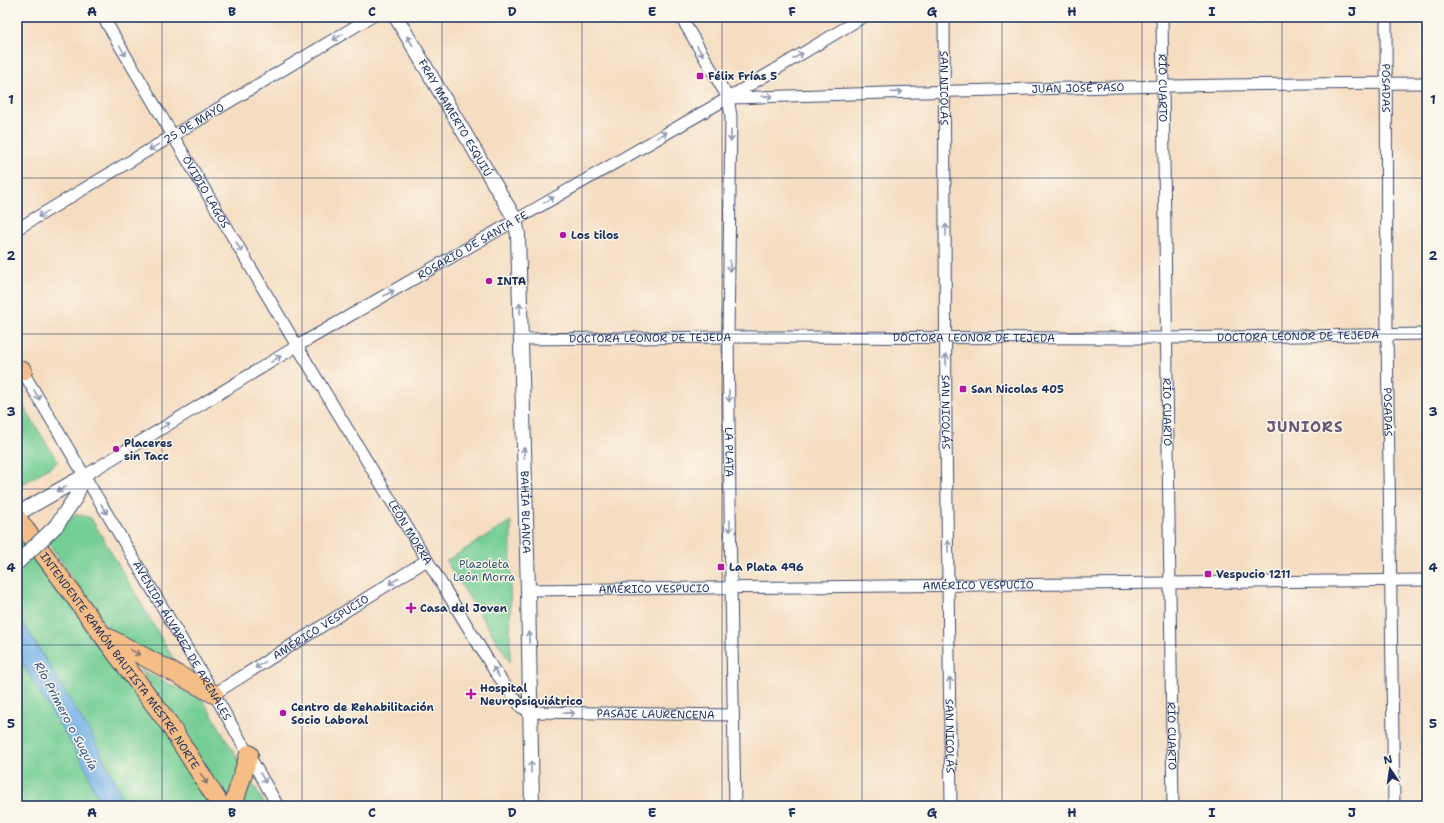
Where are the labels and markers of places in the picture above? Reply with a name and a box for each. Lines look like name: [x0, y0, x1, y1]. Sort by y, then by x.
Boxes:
place label: Félix Frías 5: [708, 69, 777, 84]
marker: Félix Frías 5: [695, 71, 705, 81]
place label: Los tilos: [571, 228, 619, 243]
marker: Los tilos: [558, 230, 568, 240]
place label: INTA: [497, 274, 527, 289]
marker: INTA: [484, 276, 494, 286]
place label: San Nicolas 405: [971, 382, 1064, 397]
marker: San Nicolas 405: [958, 384, 968, 394]
place label: Placeres sin Tacc: [124, 436, 173, 464]
marker: Placeres sin Tacc: [111, 444, 121, 454]
place label: La Plata 496: [729, 560, 804, 575]
marker: La Plata 496: [716, 562, 726, 572]
place label: Vespucio 1211: [1216, 567, 1290, 582]
marker: Vespucio 1211: [1203, 569, 1213, 579]
place label: Casa del Joven: [420, 601, 508, 616]
marker: Casa del Joven: [405, 602, 417, 614]
place label: Hospital Neuropsiquiátrico: [480, 681, 583, 709]
marker: Hospital Neuropsiquiátrico: [465, 688, 477, 700]
place label: Centro de Rehabilitación Socio Laboral: [291, 700, 435, 728]
marker: Centro de Rehabilitación Socio Laboral: [278, 708, 288, 718]

